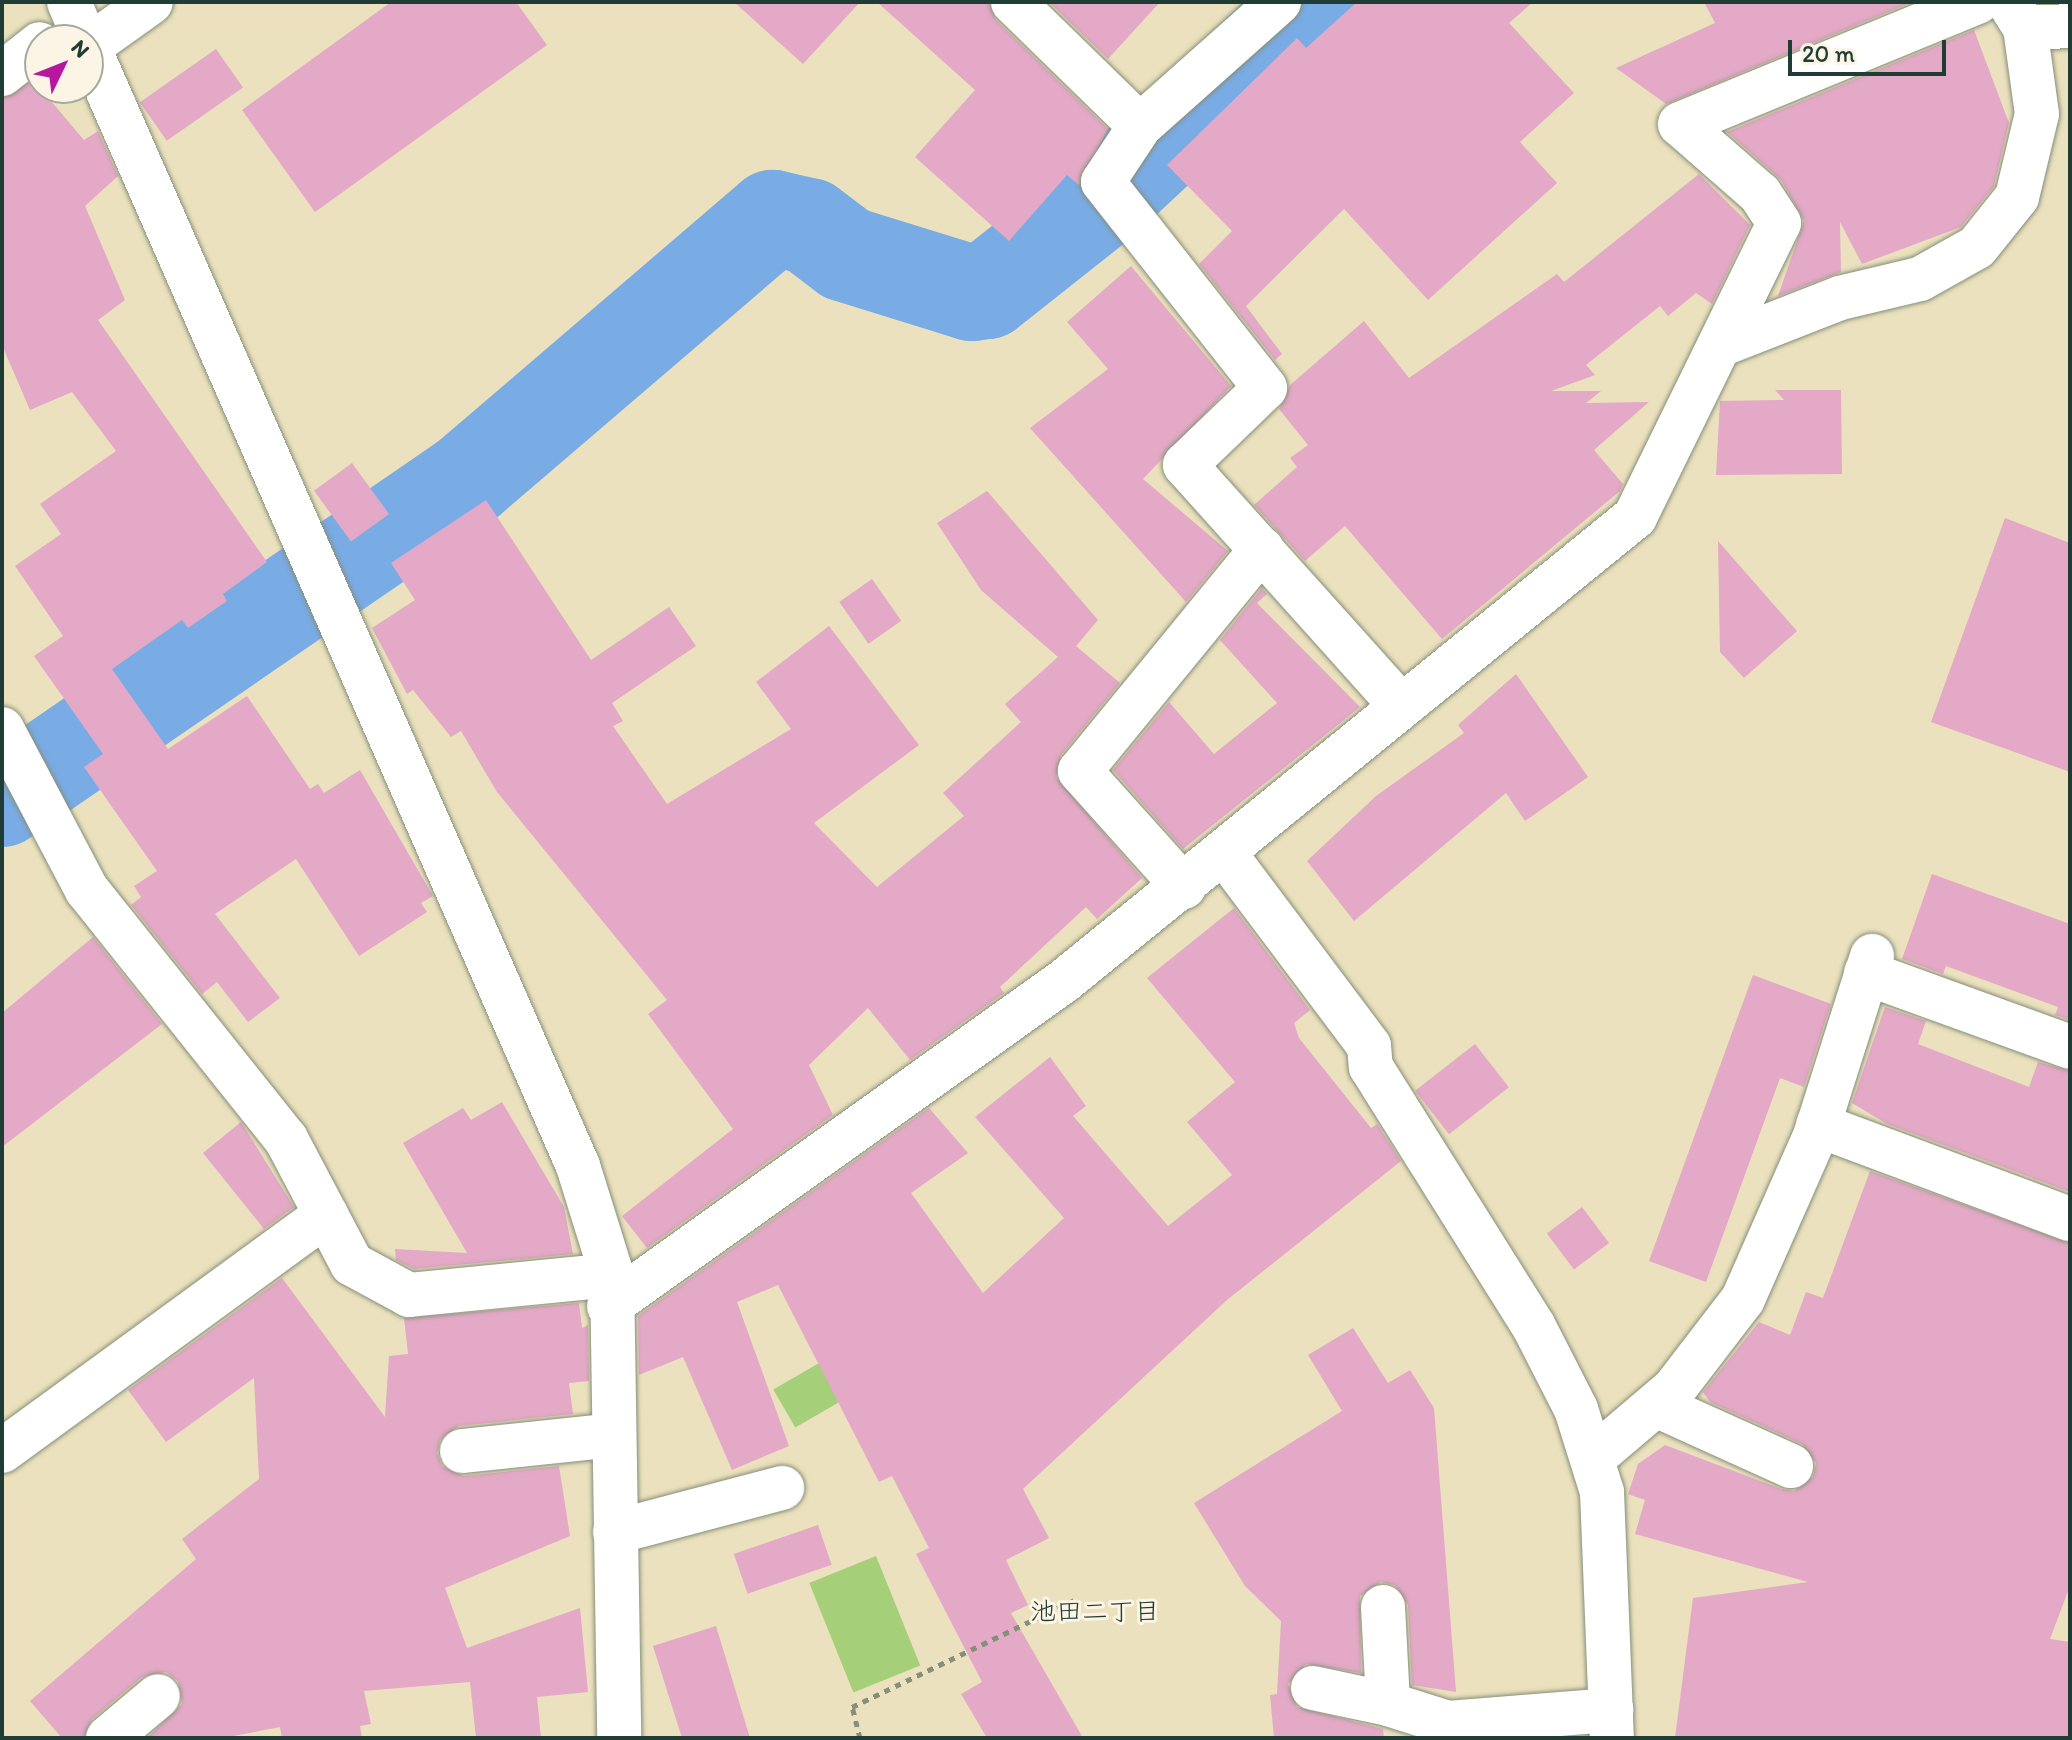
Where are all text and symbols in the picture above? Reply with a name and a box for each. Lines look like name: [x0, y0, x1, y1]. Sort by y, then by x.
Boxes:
north arrow: [24, 24, 104, 104]
scale bar: [1792, 24, 1950, 74]
text: N: [66, 34, 95, 63]
text: 20 m: [1802, 39, 1855, 68]
district label: 池田二丁目: [1030, 1596, 1160, 1628]

